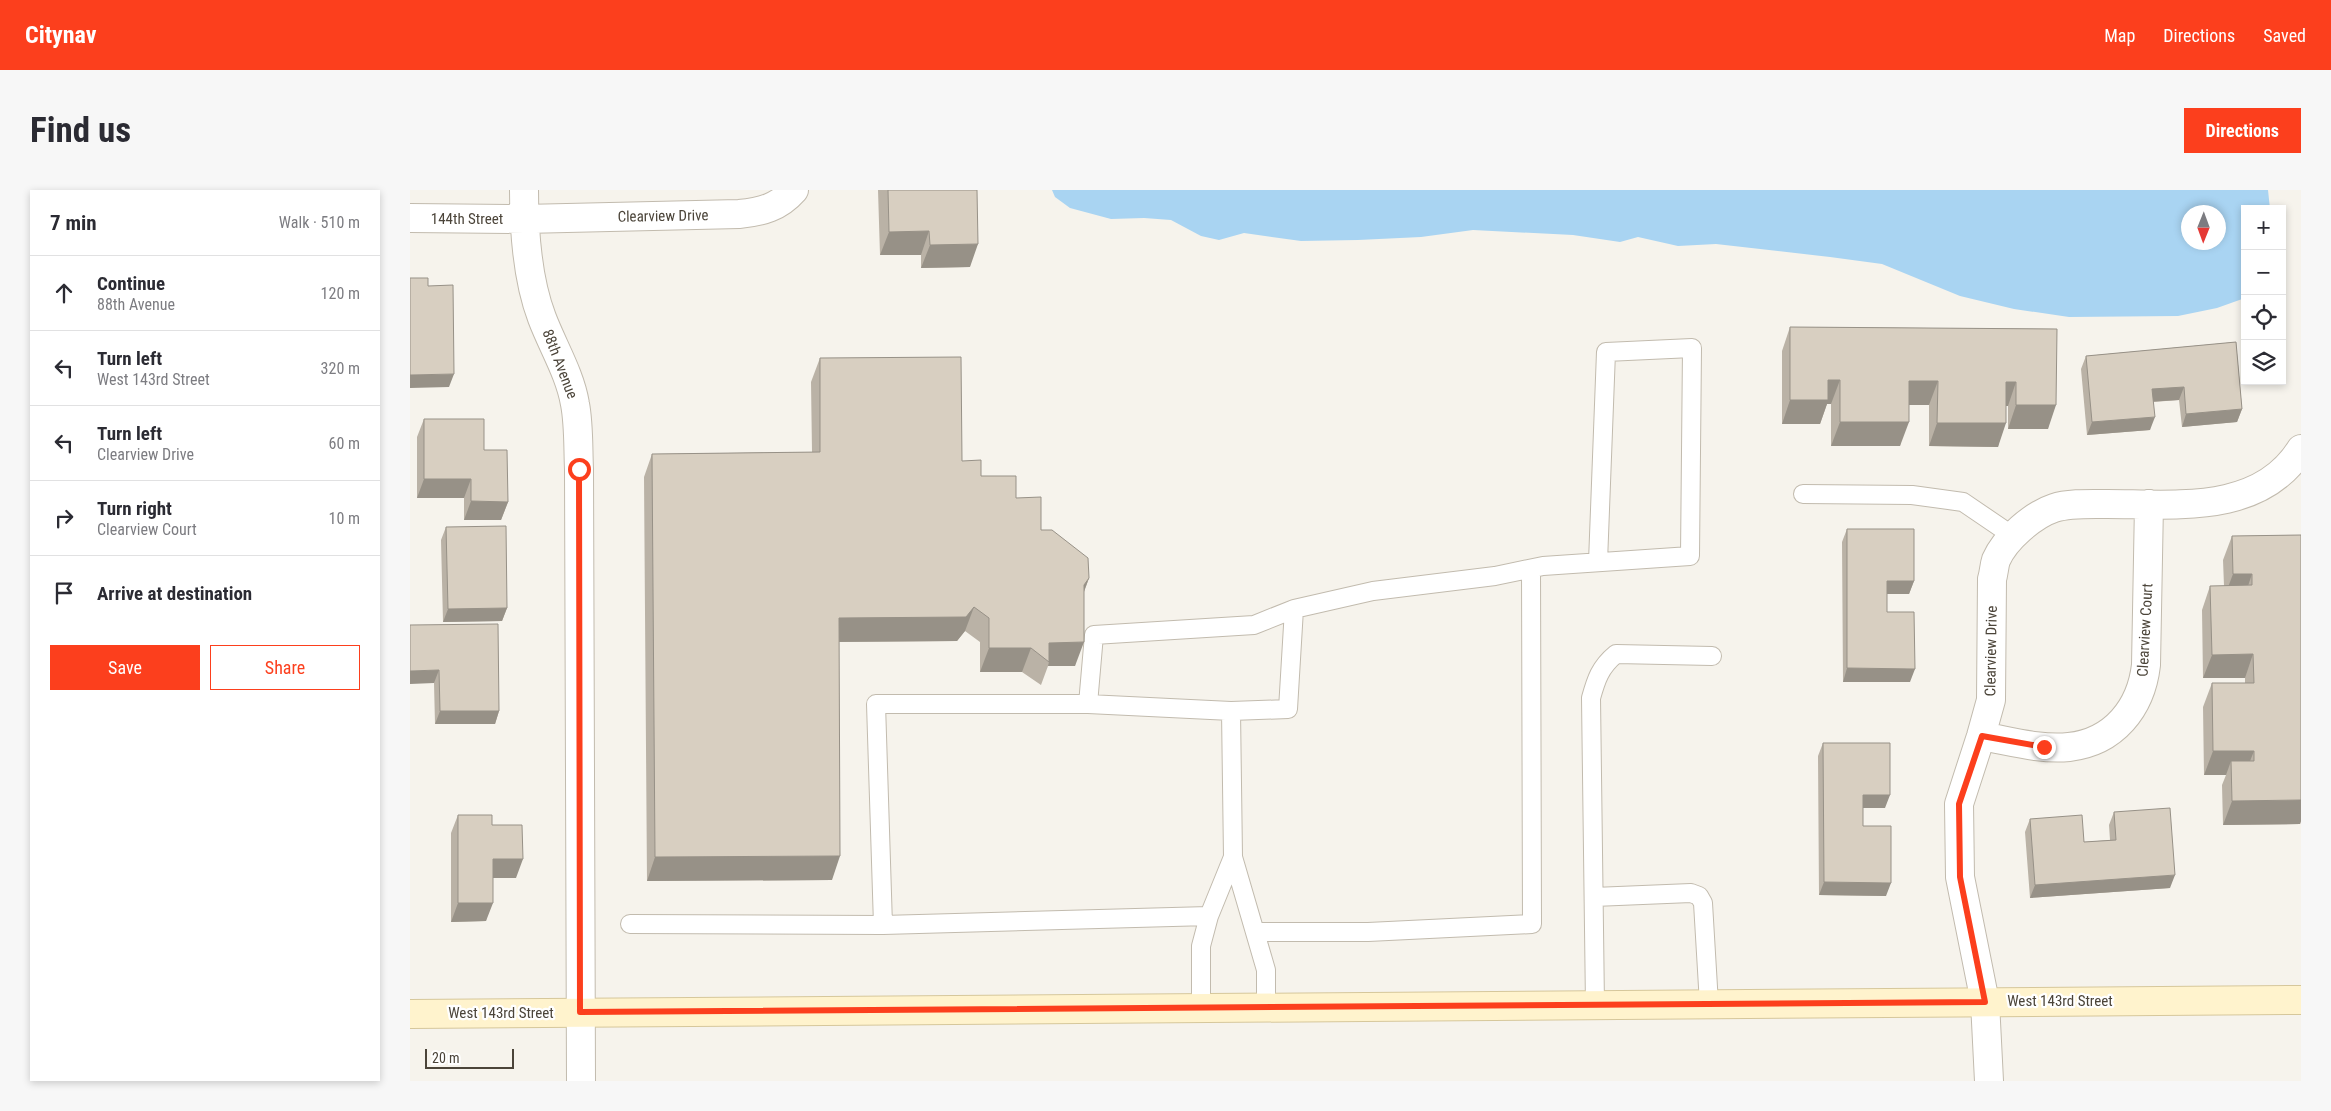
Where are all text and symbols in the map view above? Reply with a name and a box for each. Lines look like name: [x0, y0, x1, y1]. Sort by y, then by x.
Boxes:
text: Citynav: [25, 21, 96, 49]
text: Map: [2104, 25, 2135, 46]
text: Directions: [2163, 25, 2235, 46]
text: Saved: [2263, 25, 2306, 46]
button: Directions: [2184, 108, 2301, 153]
text: Find us: [30, 110, 131, 151]
north arrow: [2181, 205, 2226, 250]
map controls: [2241, 205, 2286, 385]
button: +: [2241, 205, 2286, 250]
street label: Clearview Drive: [617, 206, 709, 226]
street label: 144th Street: [431, 210, 503, 228]
text: 7 min: [50, 211, 97, 235]
text: Walk · 510 m: [279, 213, 360, 232]
button: −: [2241, 250, 2286, 295]
text: Continue: [97, 272, 165, 295]
icon: ahead: [50, 279, 78, 307]
text: 120 m: [321, 284, 360, 303]
text: 88th Avenue: [97, 295, 175, 314]
button: locate: [2241, 295, 2286, 340]
street label: 88th Avenue: [538, 327, 582, 401]
button: layers: [2241, 340, 2286, 385]
text: Turn left: [97, 347, 162, 370]
icon: left: [50, 354, 78, 382]
text: 320 m: [321, 359, 360, 378]
text: West 143rd Street: [97, 370, 210, 389]
text: Turn left: [97, 422, 162, 445]
icon: left: [50, 429, 78, 457]
text: 60 m: [328, 434, 360, 453]
text: Clearview Drive: [97, 445, 194, 464]
route start: [568, 458, 591, 481]
text: Turn right: [97, 497, 172, 520]
icon: right: [50, 504, 78, 532]
text: 10 m: [328, 509, 360, 528]
text: Clearview Court: [97, 520, 197, 539]
icon: arrive: [50, 579, 78, 607]
text: Arrive at destination: [97, 582, 252, 605]
street label: Clearview Court: [2134, 583, 2156, 677]
street label: Clearview Drive: [1981, 605, 2001, 697]
button: Save: [50, 645, 200, 690]
button: Share: [210, 645, 360, 690]
route end: [2033, 736, 2056, 759]
street label: West 143rd Street: [2007, 992, 2113, 1010]
street label: West 143rd Street: [448, 1004, 554, 1022]
scale bar: [425, 1046, 514, 1069]
text: 20 m: [432, 1050, 460, 1066]

